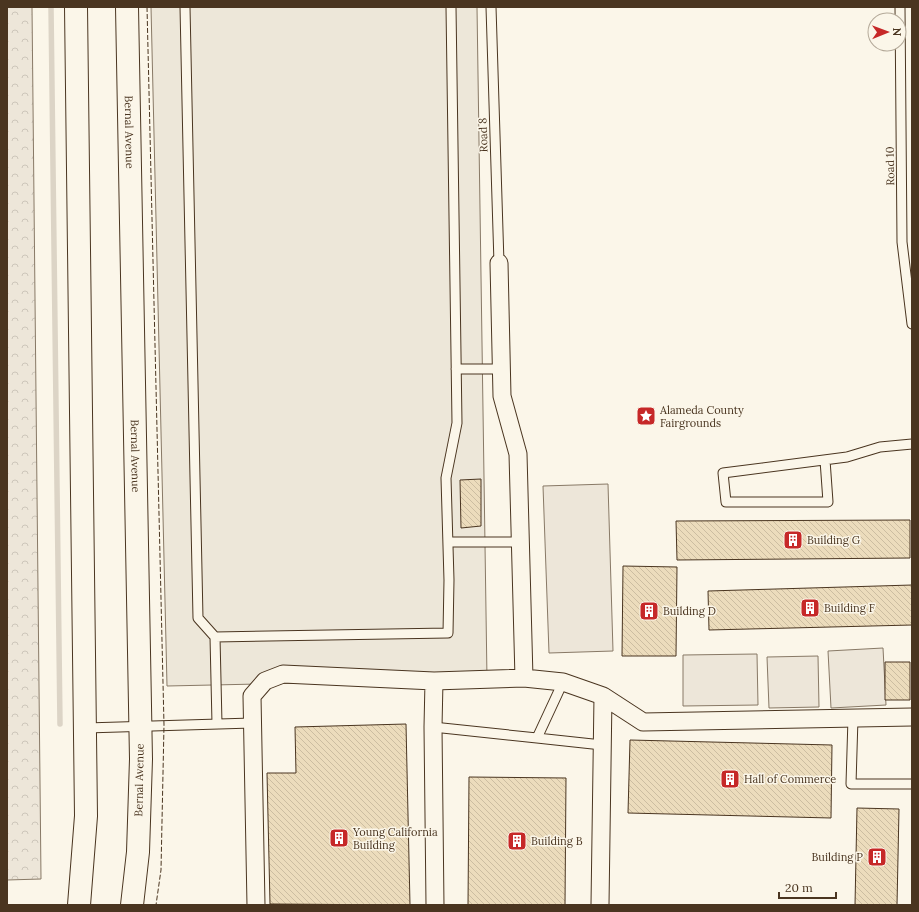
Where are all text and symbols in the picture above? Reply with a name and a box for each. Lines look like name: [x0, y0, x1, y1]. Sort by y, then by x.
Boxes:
north arrow: [867, 12, 907, 52]
text: N: [890, 27, 904, 37]
street label: Bernal Avenue: [122, 95, 137, 169]
street label: Road 8: [475, 117, 491, 153]
street label: Road 10: [883, 146, 897, 186]
place label: Alameda County Fairgrounds: [659, 403, 744, 430]
place icon: Alameda County Fairgrounds: [635, 405, 657, 427]
street label: Bernal Avenue: [128, 419, 143, 493]
building icon: Building G: [782, 529, 804, 551]
place label: Building G: [807, 533, 861, 547]
building icon: Building F: [799, 597, 821, 619]
building icon: Building D: [638, 600, 660, 622]
place label: Building F: [824, 601, 875, 615]
place label: Building D: [663, 604, 716, 618]
street label: Bernal Avenue: [131, 743, 147, 817]
building icon: Hall of Commerce: [719, 768, 741, 790]
place label: Hall of Commerce: [744, 772, 836, 786]
place label: Young California Building: [352, 825, 438, 852]
building icon: Young California Building: [328, 827, 350, 849]
building icon: Building B: [506, 830, 528, 852]
place label: Building B: [531, 834, 583, 848]
building icon: Building P: [866, 846, 888, 868]
place label: Building P: [812, 850, 863, 864]
scale bar: [779, 874, 836, 900]
text: 20 m: [785, 880, 813, 895]

